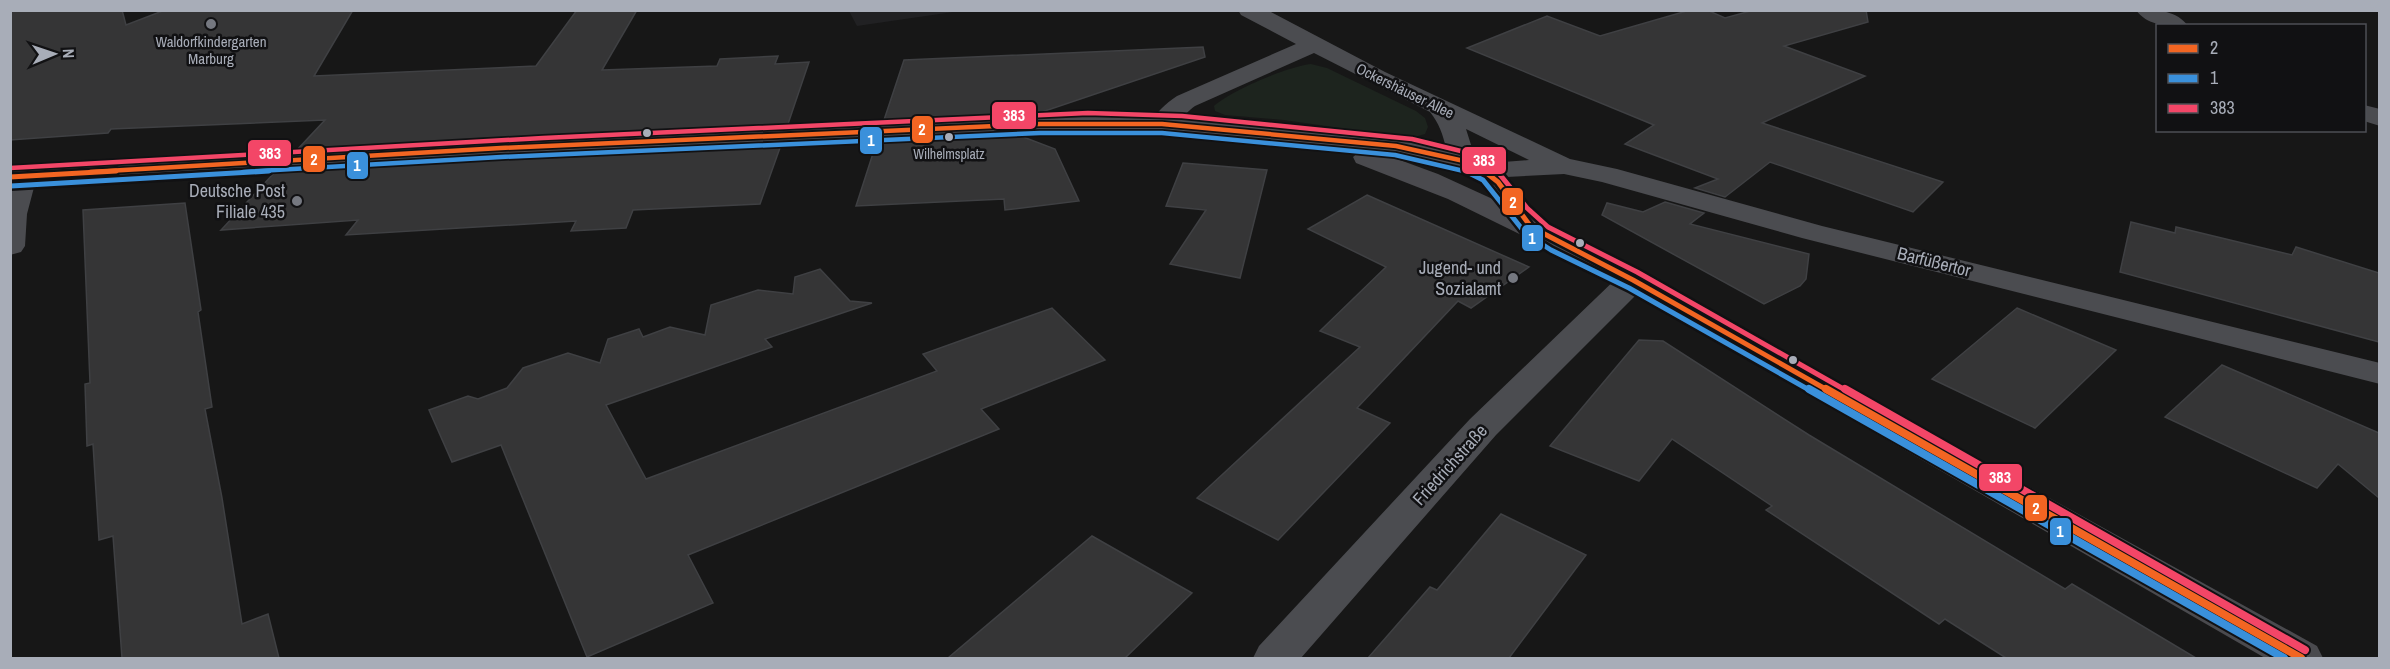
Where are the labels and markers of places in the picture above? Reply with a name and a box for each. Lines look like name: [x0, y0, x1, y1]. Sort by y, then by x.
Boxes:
marker: Waldorfkindergarten Marburg: [204, 17, 218, 31]
place label: Waldorfkindergarten Marburg: [156, 31, 267, 69]
unlabelled marker: [641, 127, 653, 139]
marker: Wilhelmsplatz: [943, 131, 955, 143]
place label: Wilhelmsplatz: [913, 145, 985, 163]
place label: Deutsche Post Filiale 435: [189, 178, 285, 224]
marker: Deutsche Post Filiale 435: [290, 194, 304, 208]
unlabelled marker: [1574, 237, 1586, 249]
place label: Jugend- und Sozialamt: [1419, 255, 1501, 301]
marker: Jugend- und Sozialamt: [1506, 271, 1520, 285]
unlabelled marker: [1787, 354, 1799, 366]

